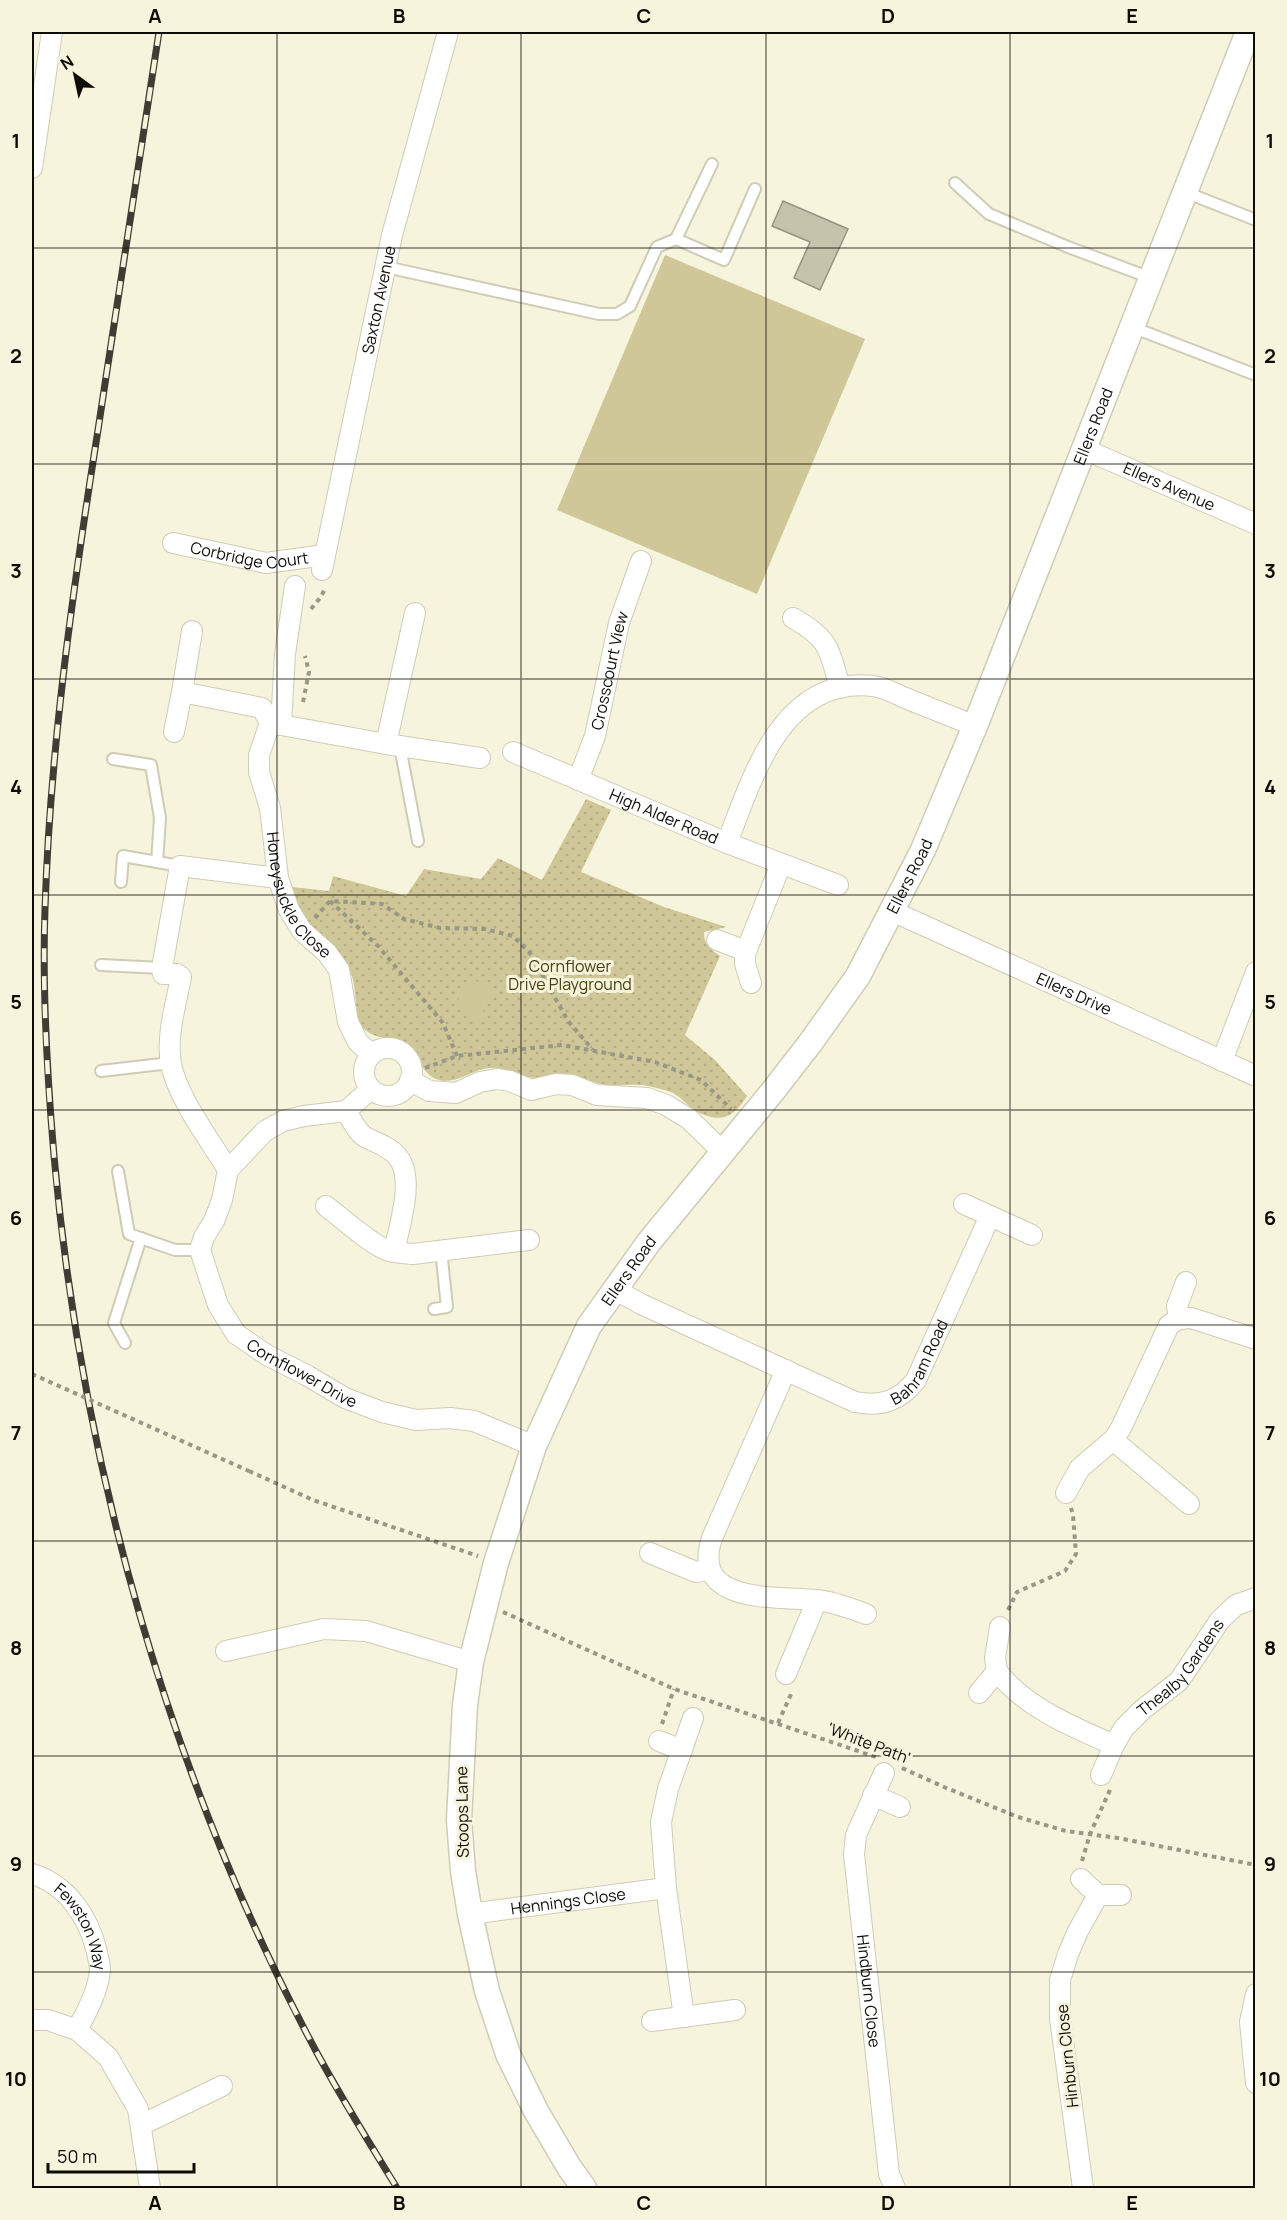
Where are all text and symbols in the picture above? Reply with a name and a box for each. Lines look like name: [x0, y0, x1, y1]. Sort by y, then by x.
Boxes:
text: A: [148, 2, 162, 29]
text: B: [393, 2, 406, 29]
text: C: [637, 2, 651, 29]
text: D: [881, 2, 895, 29]
text: E: [1126, 2, 1138, 29]
north arrow: [45, 45, 105, 105]
text: N: [56, 50, 78, 75]
text: 1: [12, 127, 20, 154]
text: 1: [1266, 127, 1274, 154]
street label: Saxton Avenue: [356, 244, 401, 356]
text: 2: [10, 342, 22, 369]
text: 2: [1264, 342, 1276, 369]
street label: Ellers Road: [1068, 385, 1118, 468]
street label: Ellers Avenue: [1120, 457, 1219, 516]
street label: Corbridge Court: [188, 536, 310, 574]
text: 3: [10, 557, 22, 584]
text: 3: [1264, 557, 1276, 584]
street label: Crosscourt View: [586, 608, 633, 732]
text: 4: [10, 773, 22, 800]
text: 4: [1264, 773, 1276, 800]
street label: High Alder Road: [606, 783, 722, 849]
street label: Honeysuckle Close: [262, 831, 336, 963]
street label: Ellers Road: [881, 836, 937, 917]
park label: Cornflower Drive Playground: [508, 955, 632, 995]
street label: Ellers Drive: [1033, 967, 1115, 1020]
text: 5: [10, 988, 22, 1015]
text: 5: [1264, 988, 1276, 1015]
text: 6: [10, 1204, 22, 1231]
text: 6: [1264, 1204, 1276, 1231]
street label: Ellers Road: [596, 1231, 661, 1310]
street label: Bahram Road: [886, 1316, 953, 1410]
street label: Cornflower Drive: [243, 1334, 360, 1413]
text: 7: [11, 1419, 21, 1446]
text: 7: [1265, 1419, 1275, 1446]
street label: Thealby Gardens: [1132, 1614, 1229, 1721]
text: 8: [10, 1634, 22, 1661]
text: 8: [1264, 1634, 1276, 1661]
street label: 'White Path': [824, 1717, 914, 1769]
street label: Stoops Lane: [450, 1766, 474, 1858]
text: 9: [10, 1850, 22, 1877]
text: 9: [1264, 1850, 1276, 1877]
street label: Fewston Way: [50, 1878, 111, 1972]
street label: Hennings Close: [509, 1882, 627, 1920]
street label: Hindburn Close: [852, 1933, 886, 2049]
street label: Hinburn Close: [1051, 2003, 1083, 2109]
text: 10: [5, 2065, 27, 2092]
text: 10: [1259, 2065, 1281, 2092]
scale bar: [48, 2136, 194, 2174]
text: 50 m: [57, 2144, 97, 2168]
text: A: [148, 2189, 162, 2216]
text: B: [393, 2189, 406, 2216]
text: C: [637, 2189, 651, 2216]
text: D: [881, 2189, 895, 2216]
text: E: [1126, 2189, 1138, 2216]

